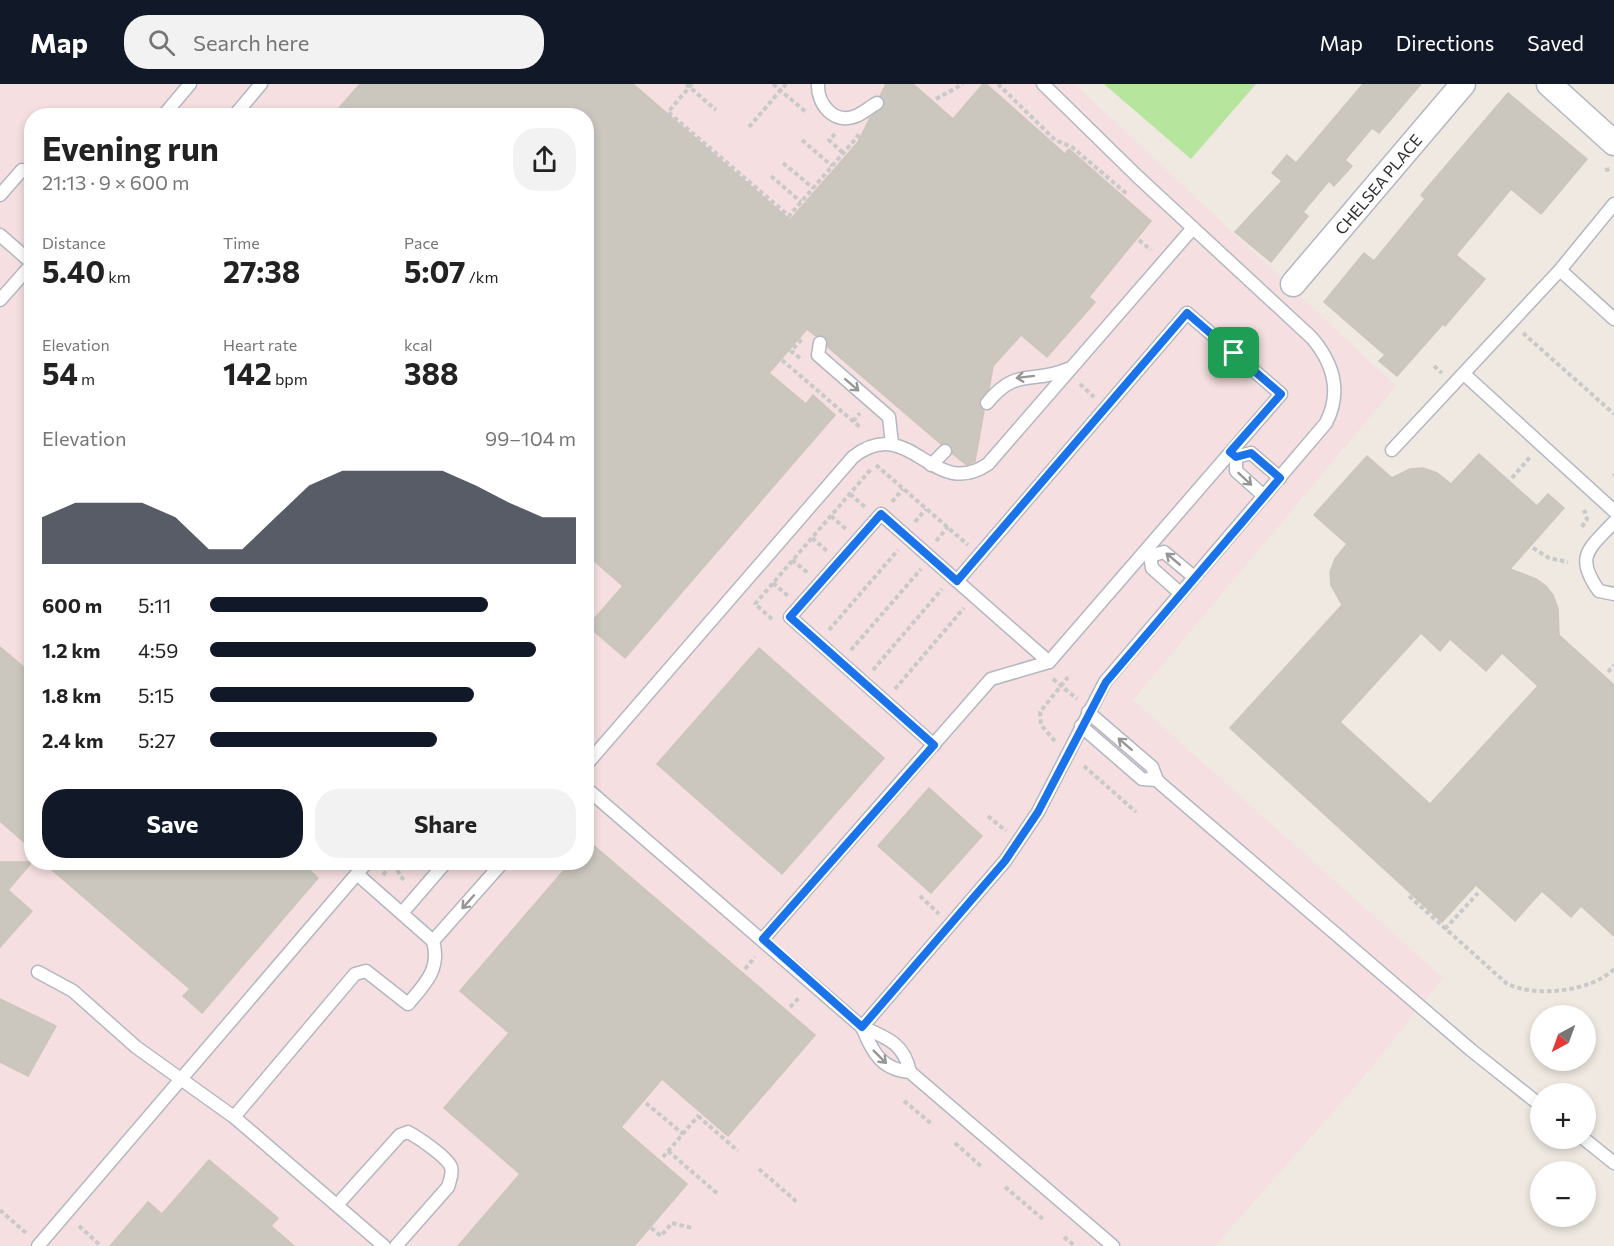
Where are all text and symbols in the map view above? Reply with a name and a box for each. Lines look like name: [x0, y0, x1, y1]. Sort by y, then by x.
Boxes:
search box: [124, 15, 544, 69]
text: Map: [30, 25, 88, 59]
icon: search: [145, 26, 178, 59]
text: Search here: [193, 29, 309, 56]
text: Map: [1320, 30, 1363, 55]
text: Directions: [1396, 30, 1494, 55]
text: Saved: [1527, 30, 1584, 55]
text: Evening run: [42, 127, 219, 168]
button: share: [513, 128, 576, 191]
street label: CHELSEA PLACE: [1331, 130, 1425, 238]
text: 21:13 · 9 × 600 m: [42, 170, 189, 194]
text: Distance: [42, 233, 106, 252]
text: Time: [223, 233, 260, 252]
text: Pace: [404, 233, 439, 252]
text: 5.40: [42, 252, 105, 289]
text: 27:38: [223, 252, 300, 289]
text: 5:07: [404, 252, 466, 289]
text: km: [105, 267, 131, 286]
text: /km: [466, 267, 498, 286]
pin: [1208, 327, 1259, 378]
text: Elevation: [42, 335, 110, 354]
text: Heart rate: [223, 335, 297, 354]
text: kcal: [404, 335, 433, 354]
icon: arrive: [1217, 336, 1250, 369]
text: 54: [42, 354, 78, 391]
text: 142: [223, 354, 272, 391]
text: 388: [404, 354, 459, 391]
text: m: [78, 369, 95, 388]
text: bpm: [272, 369, 308, 388]
one-way arrow: [1016, 372, 1036, 383]
one-way arrow: [844, 378, 859, 392]
text: Elevation: [42, 426, 127, 450]
text: 99–104 m: [485, 426, 576, 450]
one-way arrow: [1237, 472, 1252, 486]
one-way arrow: [1165, 553, 1181, 566]
text: 600 m: [42, 593, 102, 617]
text: 5:11: [138, 593, 171, 617]
text: 1.2 km: [42, 638, 100, 662]
text: 4:59: [138, 638, 178, 662]
text: 1.8 km: [42, 683, 101, 707]
text: 5:15: [138, 683, 174, 707]
text: 2.4 km: [42, 728, 104, 752]
text: 5:27: [138, 728, 176, 752]
one-way arrow: [1117, 737, 1133, 750]
button: Save: [42, 789, 303, 858]
button: Share: [315, 789, 576, 858]
one-way arrow: [461, 894, 475, 909]
north arrow: [1530, 1005, 1596, 1071]
map controls: [1530, 1005, 1596, 1227]
one-way arrow: [872, 1050, 887, 1065]
button: +: [1530, 1083, 1596, 1149]
button: −: [1530, 1161, 1596, 1227]

